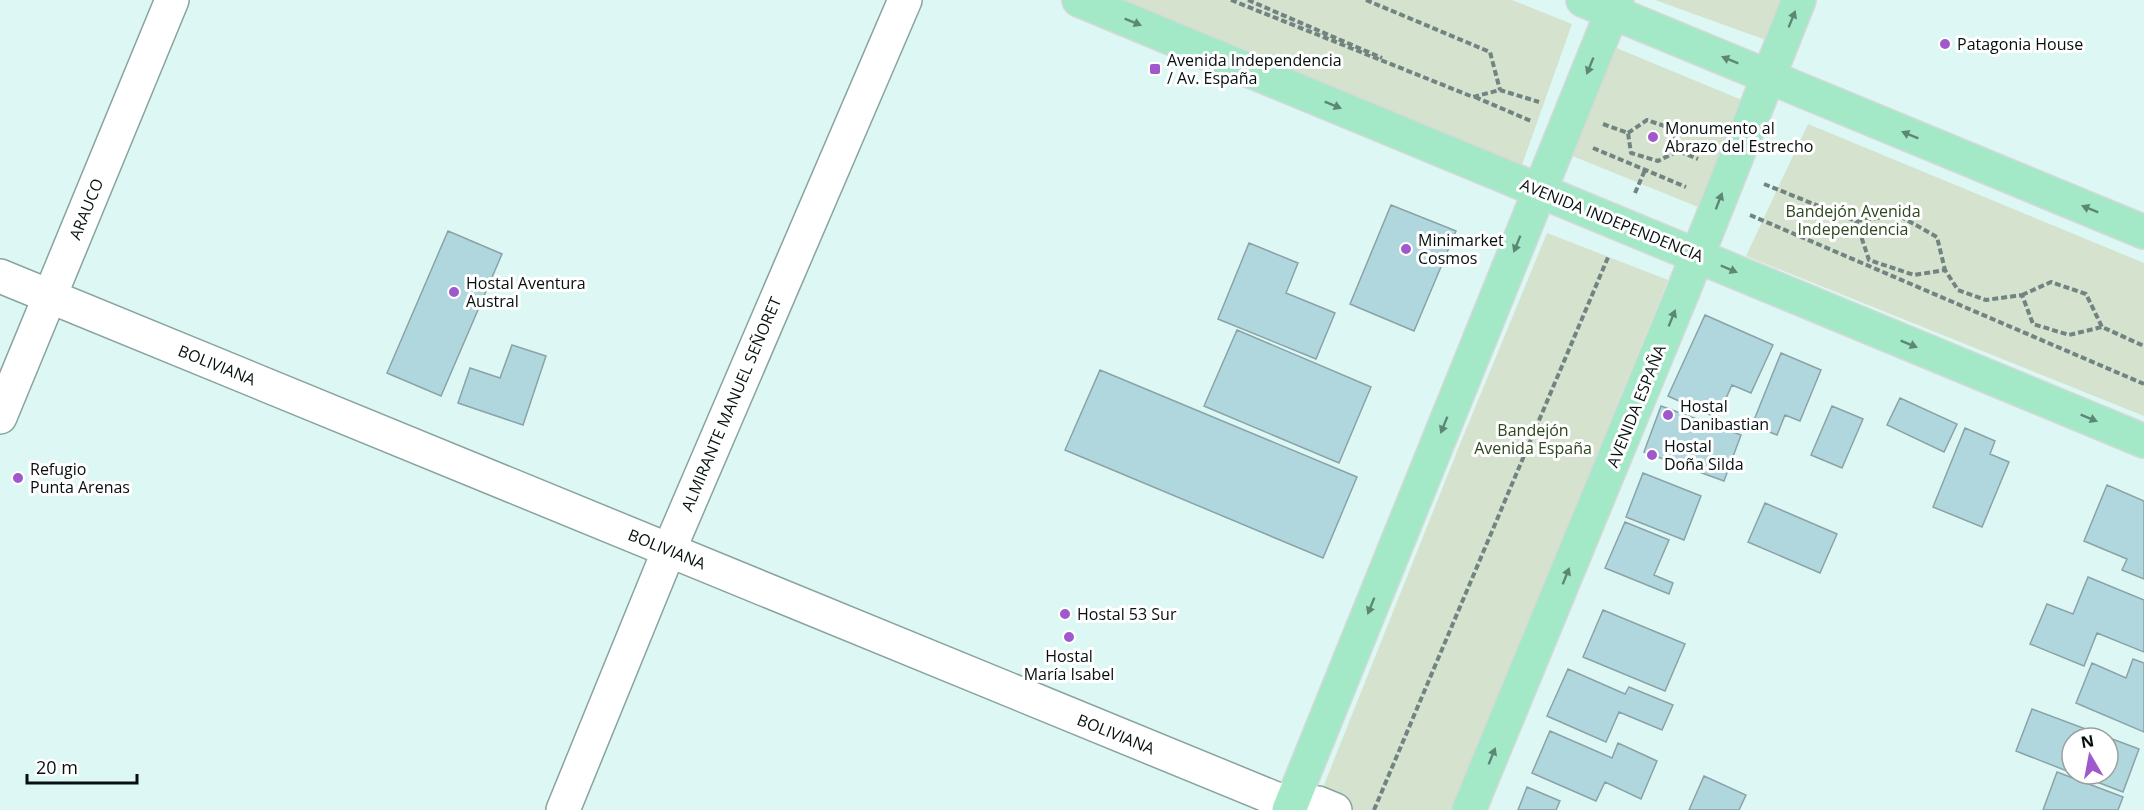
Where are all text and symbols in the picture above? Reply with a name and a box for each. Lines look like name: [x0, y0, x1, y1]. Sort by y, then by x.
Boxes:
one-way arrow: [1787, 9, 1797, 27]
one-way arrow: [1125, 17, 1143, 27]
place label: Patagonia House: [1957, 33, 2083, 55]
marker: Patagonia House: [1938, 37, 1952, 51]
place label: Avenida Independencia / Av. España: [1167, 49, 1342, 89]
one-way arrow: [1720, 55, 1738, 65]
one-way arrow: [1585, 57, 1594, 75]
marker: Avenida Independencia / Av. España: [1148, 62, 1162, 76]
one-way arrow: [1324, 101, 1342, 110]
place label: Monumento al Abrazo del Estrecho: [1665, 117, 1813, 157]
marker: Monumento al Abrazo del Estrecho: [1646, 130, 1660, 144]
one-way arrow: [1900, 130, 1918, 140]
street label: AVENIDA INDEPENDENCIA: [1517, 173, 1708, 267]
street label: ARAUCO: [64, 175, 108, 243]
one-way arrow: [1715, 192, 1724, 210]
park label: Bandejón Avenida Independencia: [1785, 200, 1921, 240]
one-way arrow: [2081, 204, 2099, 213]
place label: Minimarket Cosmos: [1418, 229, 1504, 269]
one-way arrow: [1512, 236, 1522, 254]
marker: Minimarket Cosmos: [1399, 242, 1413, 256]
one-way arrow: [1720, 265, 1738, 274]
place label: Hostal Aventura Austral: [466, 272, 586, 312]
marker: Hostal Aventura Austral: [447, 285, 461, 299]
street label: ALMIRANTE MANUEL SEÑORET: [676, 293, 786, 514]
one-way arrow: [1667, 308, 1677, 326]
street label: BOLIVIANA: [175, 339, 260, 391]
one-way arrow: [1901, 339, 1919, 349]
street label: AVENIDA ESPAÑA: [1601, 341, 1671, 471]
place label: Hostal Danibastian: [1680, 395, 1769, 435]
marker: Hostal Danibastian: [1661, 408, 1675, 422]
one-way arrow: [2081, 413, 2099, 423]
one-way arrow: [1439, 416, 1448, 434]
park label: Bandejón Avenida España: [1474, 419, 1592, 459]
place label: Hostal Doña Silda: [1664, 435, 1744, 475]
marker: Hostal Doña Silda: [1645, 448, 1659, 462]
place label: Refugio Punta Arenas: [30, 458, 130, 498]
marker: Refugio Punta Arenas: [11, 471, 25, 485]
street label: BOLIVIANA: [625, 523, 710, 575]
one-way arrow: [1561, 566, 1571, 584]
one-way arrow: [1366, 597, 1375, 615]
place label: Hostal 53 Sur: [1077, 603, 1177, 625]
marker: Hostal 53 Sur: [1058, 607, 1072, 621]
marker: Hostal María Isabel: [1062, 630, 1076, 644]
place label: Hostal María Isabel: [1024, 645, 1114, 685]
street label: BOLIVIANA: [1074, 708, 1159, 760]
north arrow: [2060, 726, 2120, 786]
text: N: [2079, 729, 2096, 753]
scale bar: [27, 747, 136, 785]
one-way arrow: [1488, 747, 1497, 765]
text: 20 m: [36, 755, 78, 779]

